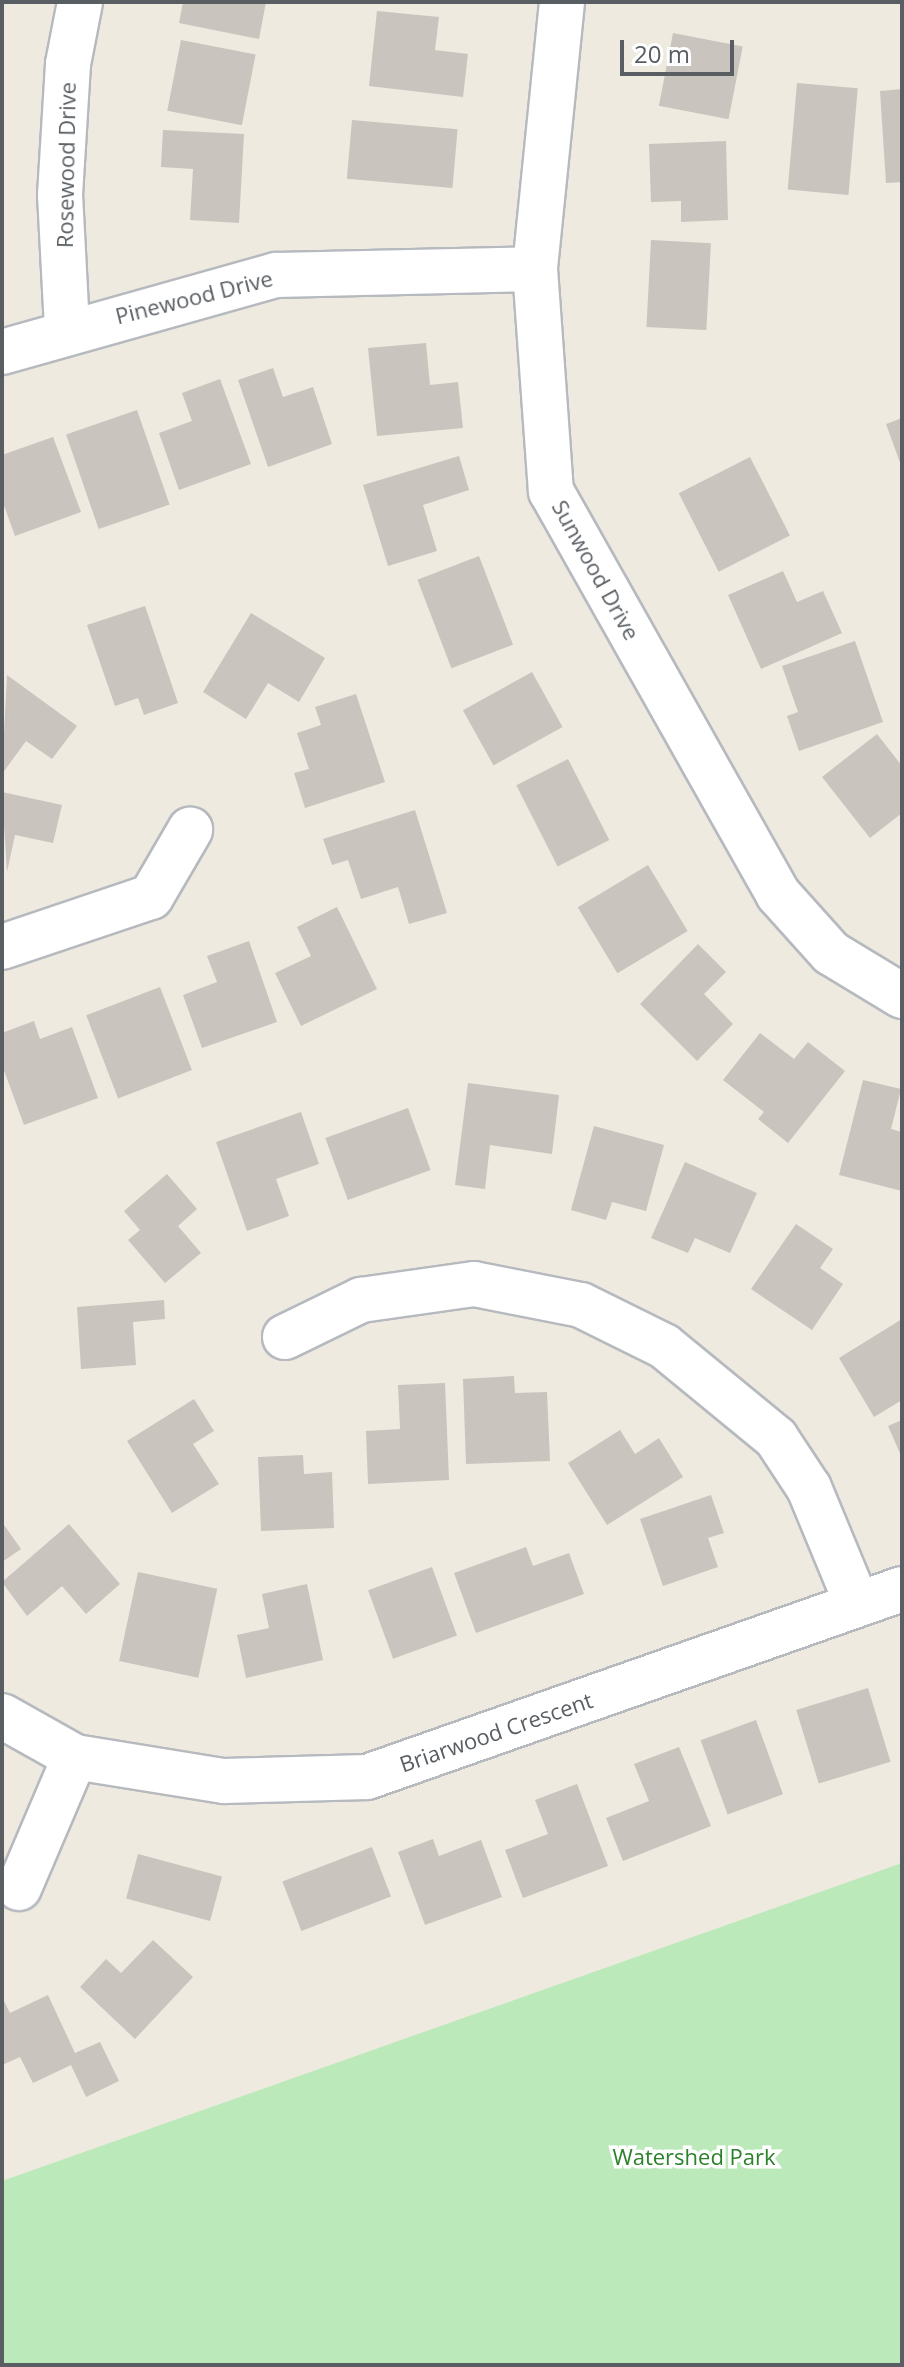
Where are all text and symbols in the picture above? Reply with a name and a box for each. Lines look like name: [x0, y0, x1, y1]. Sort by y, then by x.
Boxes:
scale bar: [624, 24, 738, 74]
text: 20 m: [634, 37, 690, 70]
street label: Rosewood Drive: [51, 82, 81, 248]
street label: Pinewood Drive: [113, 265, 275, 329]
street label: Sunwood Drive: [547, 496, 645, 644]
street label: Briarwood Crescent: [396, 1687, 596, 1777]
park label: Watershed Park: [612, 2144, 776, 2170]

